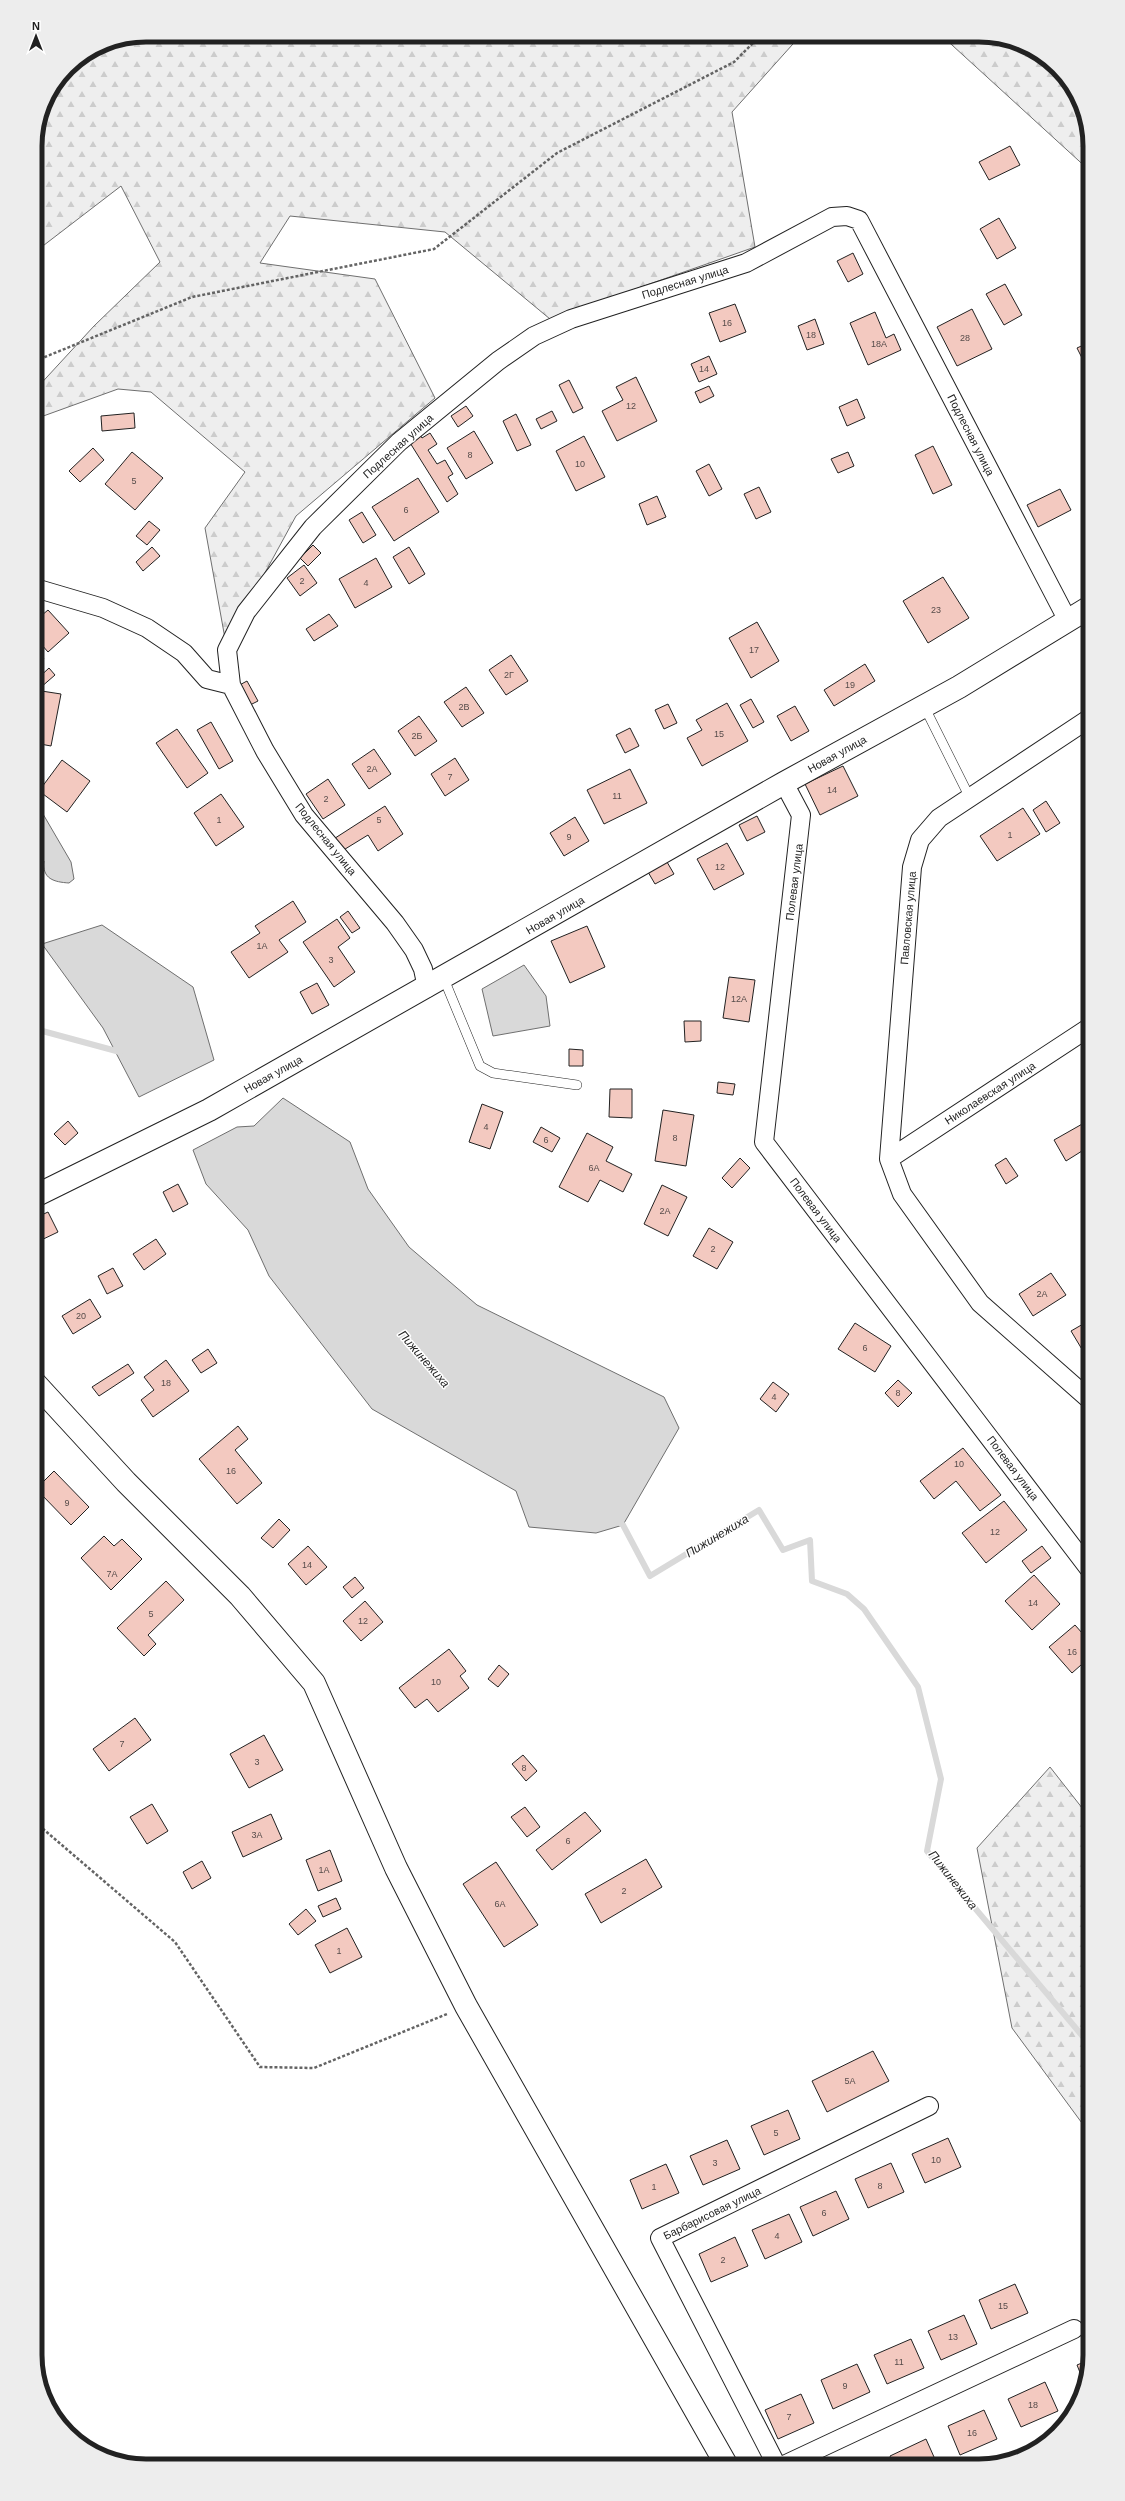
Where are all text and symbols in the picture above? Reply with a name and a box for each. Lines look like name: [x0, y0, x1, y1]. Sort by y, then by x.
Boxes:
north arrow: [16, 16, 56, 56]
text: N: [32, 20, 40, 32]
street label: Подлесная улица: [640, 263, 730, 301]
house number: 16: [722, 318, 732, 328]
house number: 18: [806, 330, 816, 340]
house number: 28: [960, 333, 970, 343]
house number: 18А: [871, 339, 887, 349]
house number: 14: [699, 364, 709, 374]
street label: Подлесная улица: [945, 392, 997, 478]
house number: 12: [626, 401, 636, 411]
street label: Подлесная улица: [361, 411, 436, 480]
house number: 8: [467, 450, 473, 460]
house number: 10: [575, 459, 585, 469]
house number: 5: [131, 476, 137, 486]
house number: 6: [403, 505, 409, 515]
house number: 2: [299, 576, 305, 586]
house number: 4: [363, 578, 369, 588]
house number: 23: [931, 605, 941, 615]
house number: 17: [749, 645, 759, 655]
house number: 2Г: [504, 670, 514, 680]
house number: 19: [845, 680, 855, 690]
house number: 2В: [458, 702, 470, 712]
house number: 15: [714, 729, 724, 739]
house number: 2Б: [412, 731, 423, 741]
street label: Новая улица: [806, 733, 869, 775]
house number: 2А: [366, 764, 378, 774]
house number: 7: [447, 772, 453, 782]
house number: 14: [827, 785, 837, 795]
house number: 11: [612, 791, 622, 801]
house number: 2: [323, 794, 329, 804]
street label: Подлесная улица: [293, 800, 359, 878]
house number: 1: [216, 815, 222, 825]
house number: 5: [376, 815, 382, 825]
house number: 1: [1007, 830, 1013, 840]
house number: 9: [566, 832, 572, 842]
street label: Полевая улица: [783, 842, 805, 921]
house number: 12: [715, 862, 725, 872]
street label: Павловская улица: [898, 870, 918, 965]
street label: Новая улица: [524, 893, 587, 936]
house number: 1А: [256, 941, 268, 951]
house number: 3: [328, 955, 334, 965]
house number: 12А: [731, 994, 747, 1004]
street label: Новая улица: [242, 1053, 305, 1095]
street label: Николаевская улица: [943, 1059, 1038, 1127]
house number: 4: [483, 1122, 489, 1132]
house number: 8: [672, 1133, 678, 1143]
house number: 6: [543, 1135, 549, 1145]
house number: 6А: [588, 1163, 600, 1173]
street label: Полевая улица: [788, 1175, 845, 1245]
house number: 2А: [659, 1206, 671, 1216]
house number: 2: [710, 1244, 716, 1254]
house number: 2А: [1036, 1289, 1048, 1299]
house number: 20: [76, 1311, 86, 1321]
water label: Пижинежиха: [395, 1328, 453, 1391]
house number: 6: [862, 1343, 868, 1353]
house number: 18: [161, 1378, 171, 1388]
house number: 8: [895, 1388, 901, 1398]
house number: 4: [771, 1392, 777, 1402]
street label: Полевая улица: [985, 1433, 1042, 1503]
house number: 10: [954, 1459, 964, 1469]
house number: 16: [226, 1466, 236, 1476]
house number: 9: [64, 1498, 70, 1508]
water label: Пижинежиха: [683, 1512, 751, 1560]
house number: 12: [990, 1527, 1000, 1537]
house number: 14: [302, 1560, 312, 1570]
house number: 7А: [106, 1569, 118, 1579]
house number: 14: [1028, 1598, 1038, 1608]
house number: 5: [148, 1609, 154, 1619]
house number: 12: [358, 1616, 368, 1626]
house number: 16: [1067, 1647, 1077, 1657]
house number: 10: [431, 1677, 441, 1687]
house number: 7: [119, 1739, 125, 1749]
house number: 3: [254, 1757, 260, 1767]
house number: 8: [521, 1763, 527, 1773]
house number: 3А: [251, 1830, 263, 1840]
house number: 6: [565, 1836, 571, 1846]
water label: Пижинежиха: [926, 1848, 981, 1913]
house number: 1А: [318, 1865, 330, 1875]
house number: 2: [621, 1886, 627, 1896]
house number: 6А: [494, 1899, 506, 1909]
house number: 1: [336, 1946, 342, 1956]
house number: 5А: [844, 2076, 856, 2086]
house number: 5: [773, 2128, 779, 2138]
house number: 10: [931, 2155, 941, 2165]
house number: 3: [712, 2158, 718, 2168]
house number: 8: [877, 2181, 883, 2191]
house number: 1: [651, 2182, 657, 2192]
street label: Барбарисовая улица: [661, 2184, 763, 2242]
house number: 6: [821, 2208, 827, 2218]
house number: 4: [774, 2231, 780, 2241]
house number: 2: [720, 2255, 726, 2265]
house number: 15: [998, 2301, 1008, 2311]
house number: 13: [948, 2332, 958, 2342]
house number: 11: [894, 2357, 904, 2367]
house number: 9: [842, 2381, 848, 2391]
house number: 18: [1028, 2400, 1038, 2410]
house number: 7: [786, 2412, 792, 2422]
house number: 16: [967, 2428, 977, 2438]

